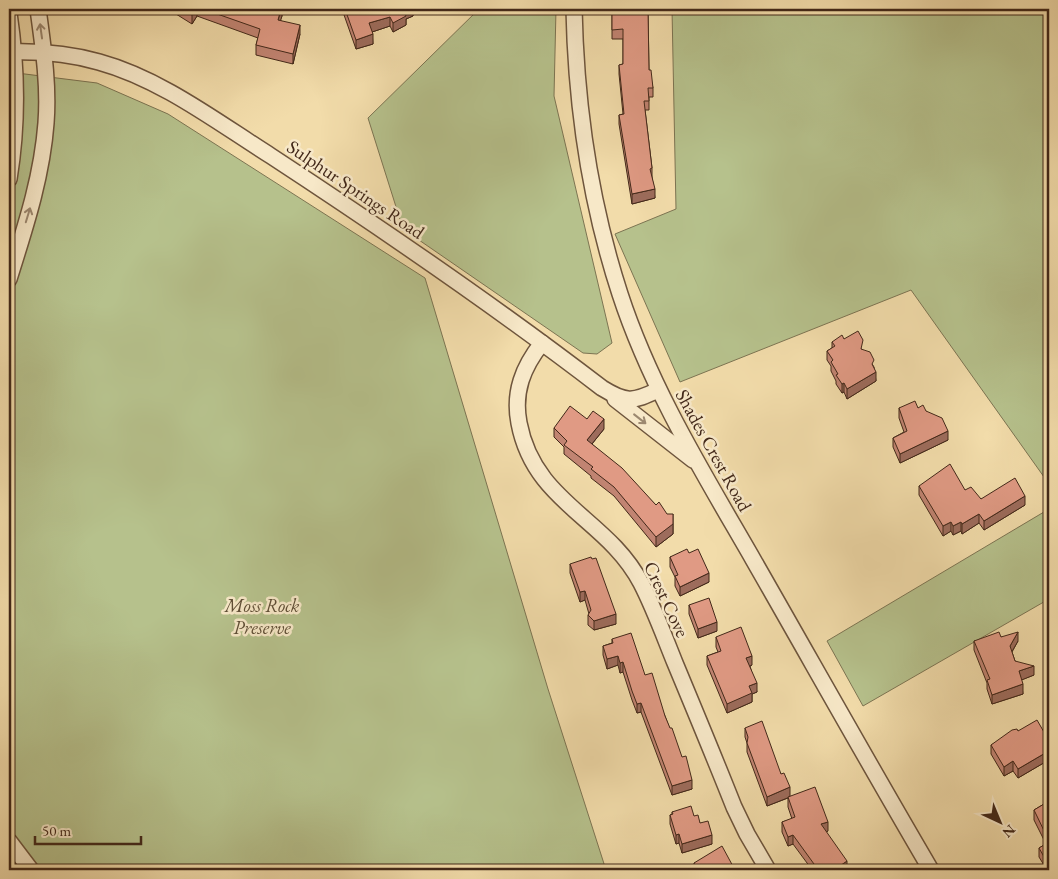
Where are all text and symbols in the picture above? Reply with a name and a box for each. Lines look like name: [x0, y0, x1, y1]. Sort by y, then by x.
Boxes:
one-way arrow: [36, 24, 46, 40]
street label: Sulphur Springs Road: [282, 134, 430, 245]
one-way arrow: [24, 208, 34, 224]
street label: Shades Crest Road: [670, 385, 758, 516]
one-way arrow: [633, 413, 646, 424]
street label: Crest Cove: [638, 557, 695, 641]
park label: Moss Rock Preserve: [224, 593, 300, 640]
north arrow: [976, 796, 1026, 846]
scale bar: [35, 814, 141, 846]
text: 50 m: [42, 821, 71, 840]
text: N: [998, 821, 1019, 842]

